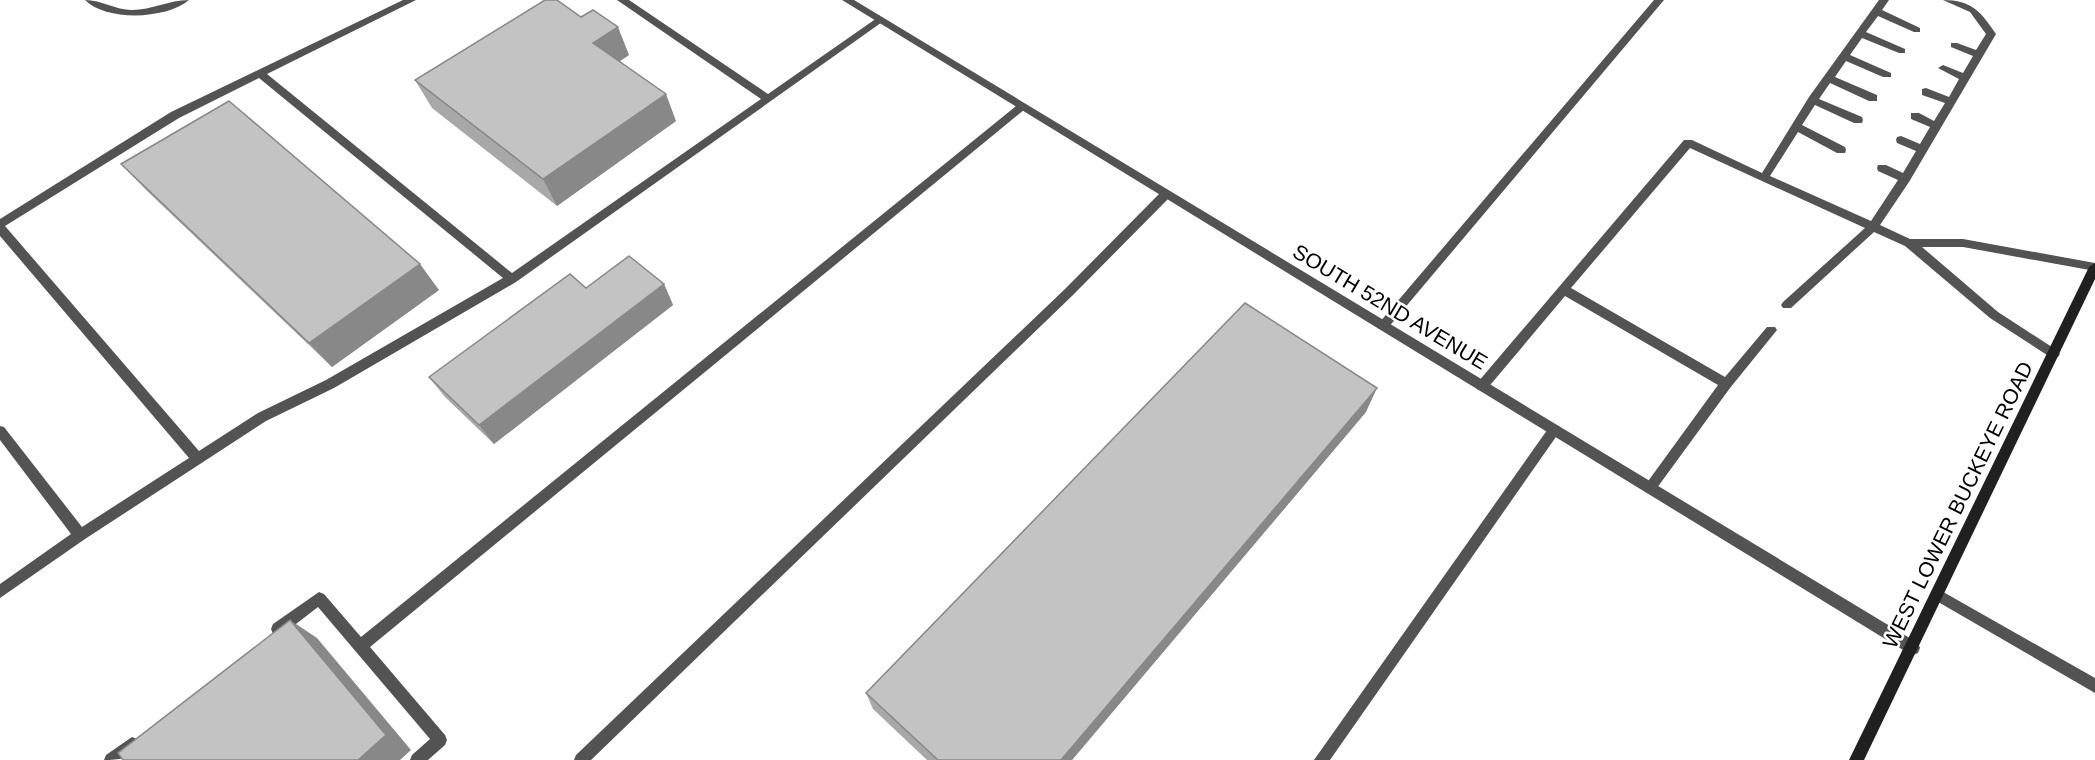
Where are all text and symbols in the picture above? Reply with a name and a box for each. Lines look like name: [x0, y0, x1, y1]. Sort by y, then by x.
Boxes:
street label: SOUTH 52ND AVENUE: [1289, 239, 1492, 374]
street label: WEST LOWER BUCKEYE ROAD: [1878, 358, 2037, 652]

